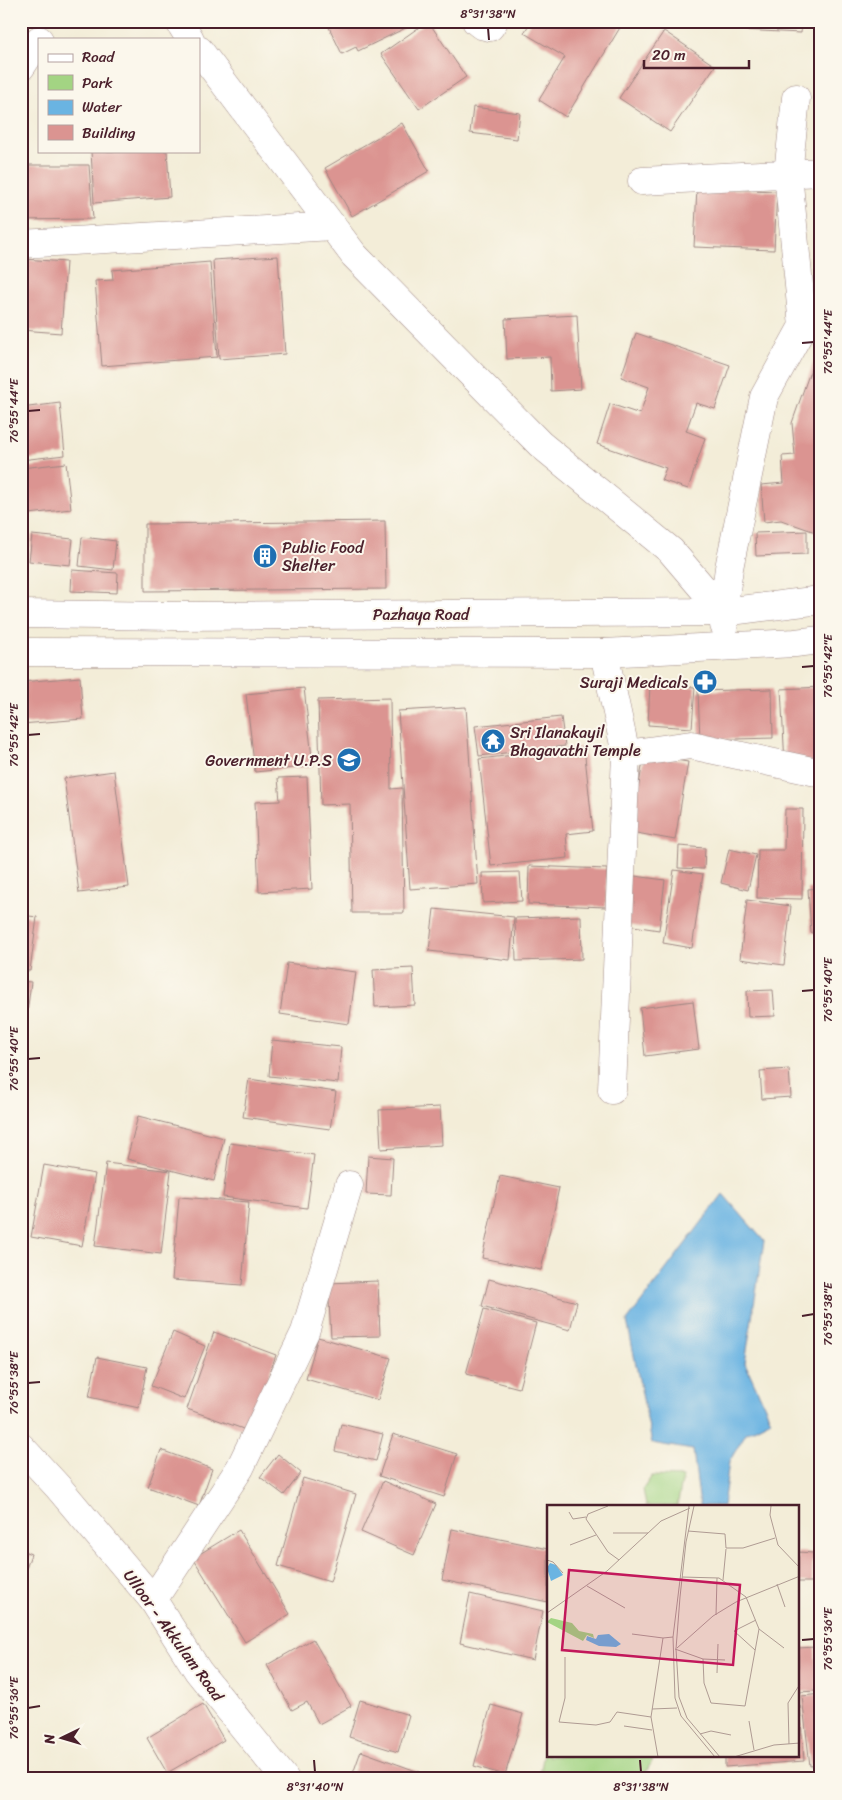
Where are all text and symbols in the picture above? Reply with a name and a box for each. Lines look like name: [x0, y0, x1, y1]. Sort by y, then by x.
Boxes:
text: 8°31'38"N: [460, 3, 517, 25]
legend: [38, 38, 200, 152]
scale bar: [644, 38, 750, 70]
text: 20 m: [652, 42, 686, 68]
text: Road: [82, 44, 115, 70]
text: Park: [82, 70, 113, 96]
text: Water: [82, 94, 122, 120]
text: Building: [82, 120, 136, 146]
text: 76°55'44"E: [817, 308, 839, 374]
text: 76°55'44"E: [3, 377, 25, 443]
place label: Public Food Shelter: [282, 533, 365, 580]
building icon: Public Food Shelter: [252, 543, 278, 569]
street label: Pazhaya Road: [373, 600, 471, 629]
text: 76°55'42"E: [817, 633, 839, 698]
place label: Suraji Medicals: [580, 668, 688, 697]
pharmacy icon: Suraji Medicals: [692, 669, 718, 695]
text: 76°55'42"E: [3, 702, 25, 767]
place label: Sri Ilanakayil Bhagavathi Temple: [510, 718, 641, 765]
temple icon: Sri Ilanakayil Bhagavathi Temple: [480, 728, 506, 754]
place label: Government U.P.S: [205, 746, 332, 775]
school or university icon: Government U.P.S: [336, 747, 362, 773]
text: 76°55'40"E: [817, 956, 839, 1022]
text: 76°55'40"E: [3, 1025, 25, 1091]
text: 76°55'38"E: [817, 1281, 839, 1346]
text: 76°55'38"E: [3, 1350, 25, 1415]
inset map: [547, 1505, 800, 1758]
street label: Ulloor - Akkulam Road: [116, 1563, 233, 1709]
text: 76°55'36"E: [817, 1606, 839, 1670]
text: 76°55'36"E: [3, 1675, 25, 1739]
north arrow: [38, 1712, 88, 1762]
text: N: [37, 1733, 63, 1746]
text: 8°31'40"N: [287, 1776, 344, 1798]
text: 8°31'38"N: [613, 1776, 670, 1798]

